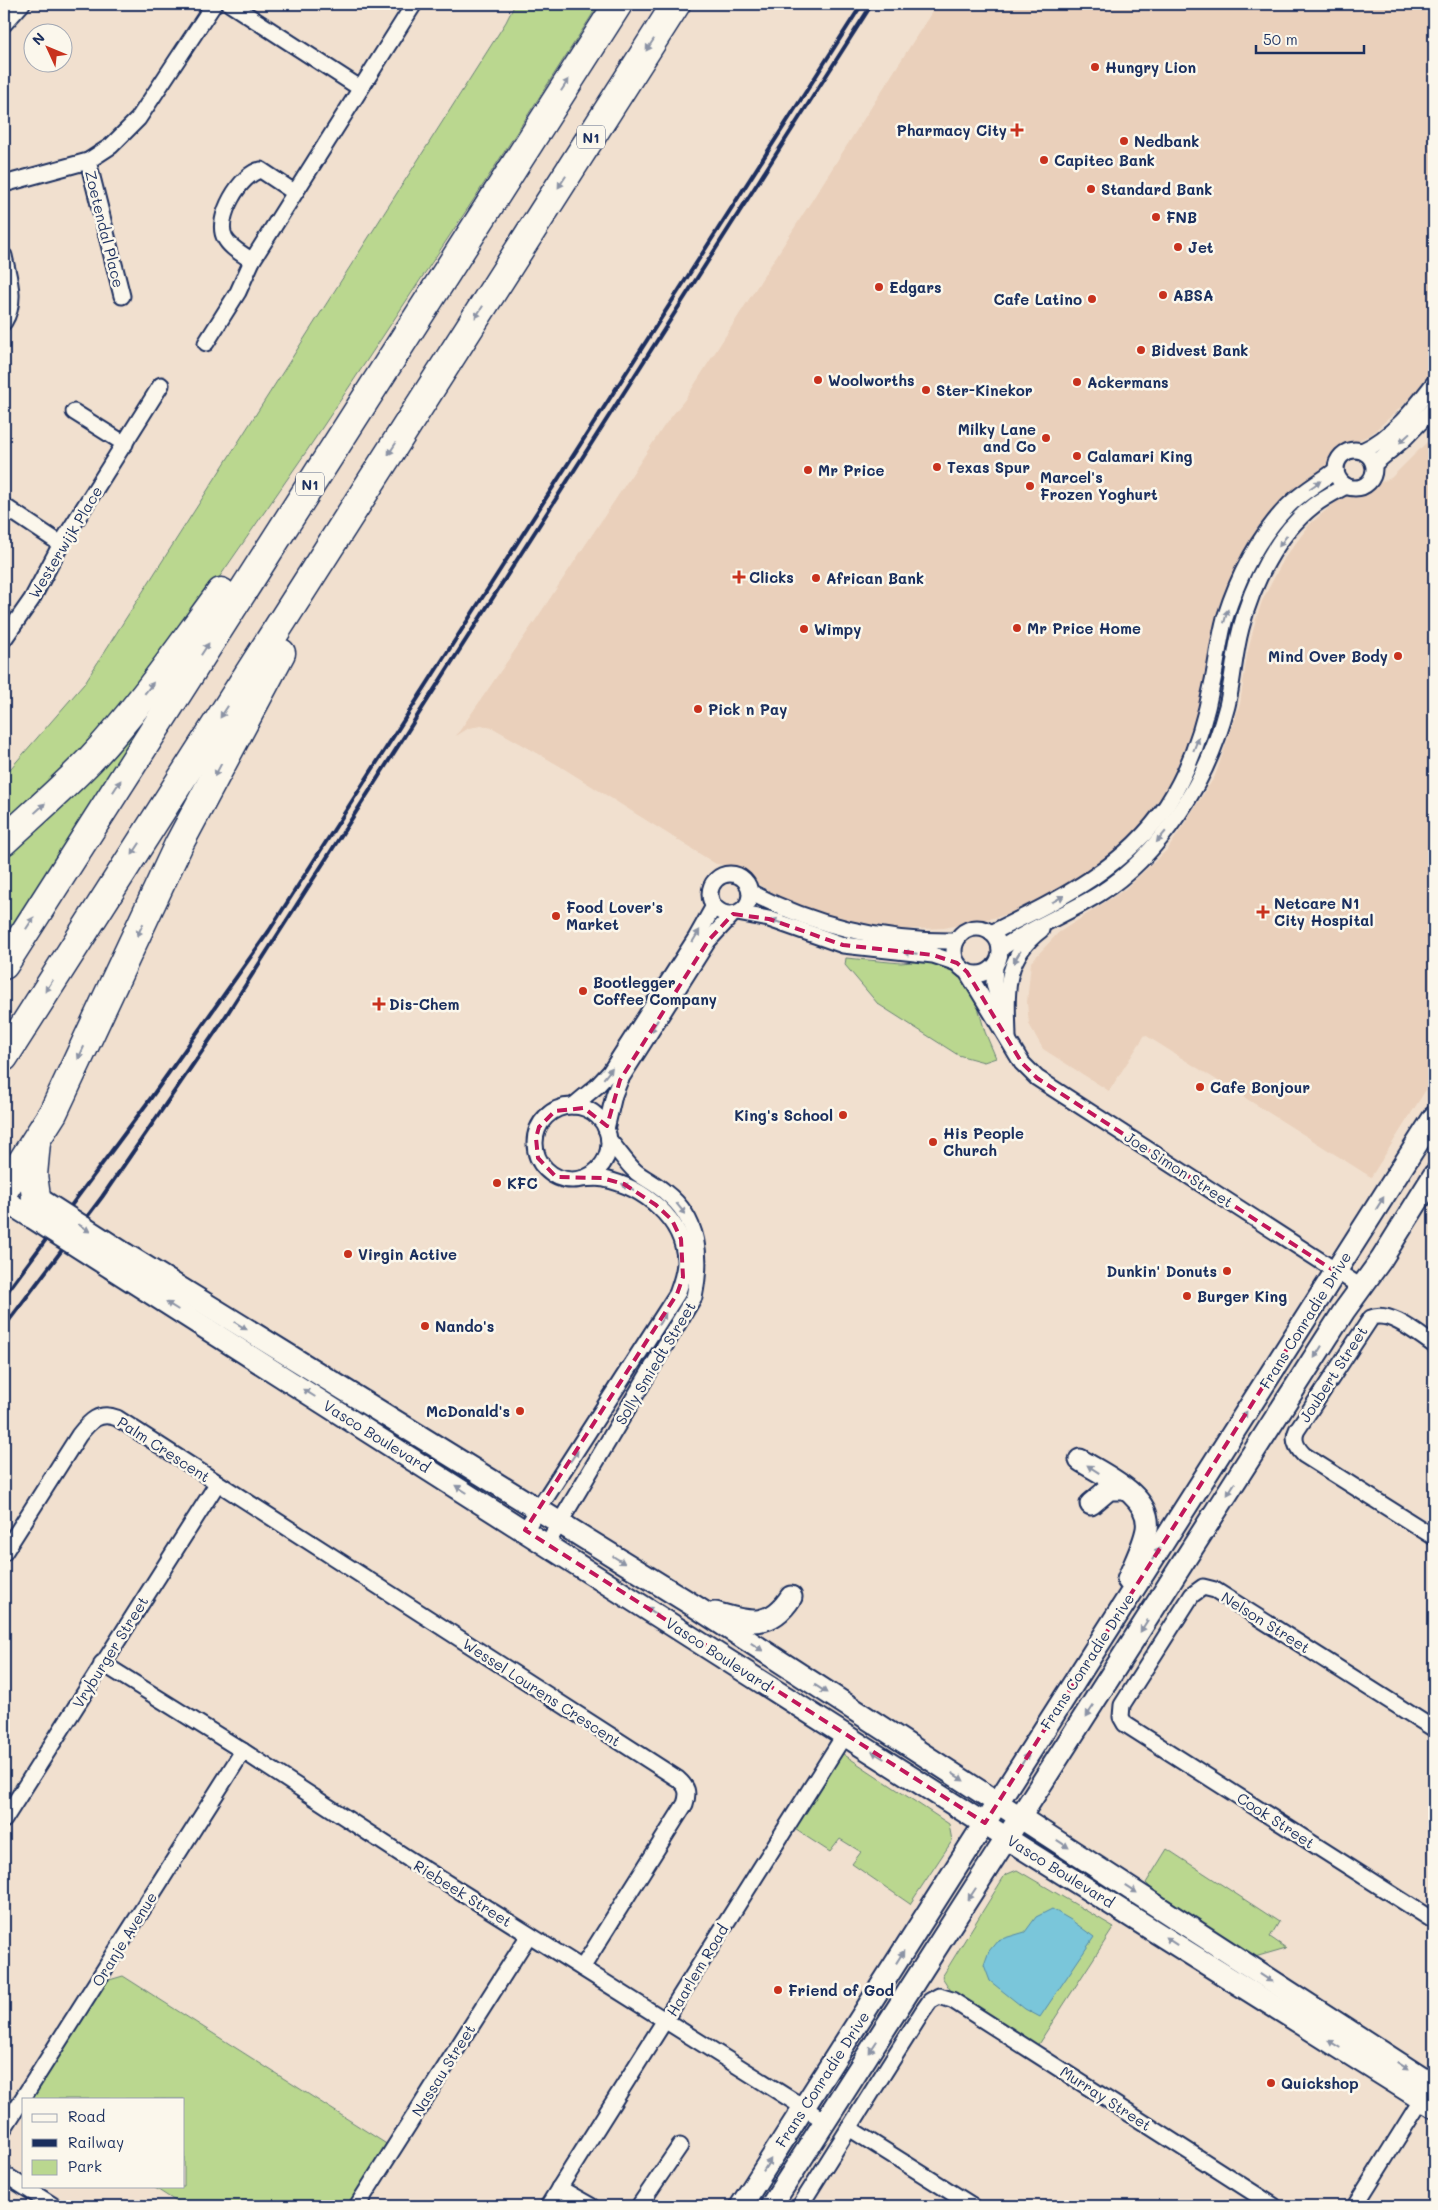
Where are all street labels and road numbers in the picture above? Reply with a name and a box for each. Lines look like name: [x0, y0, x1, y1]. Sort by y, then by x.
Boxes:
road number: N1: [577, 125, 605, 148]
street label: Zoetendal Place: [81, 168, 129, 290]
road number: N1: [296, 472, 324, 496]
street label: Westerwijk Place: [24, 482, 106, 602]
street label: Joe Simon Street: [1121, 1126, 1237, 1212]
street label: Frans Conradie Drive: [1255, 1248, 1355, 1392]
street label: Solly Smiedt Street: [610, 1298, 700, 1428]
street label: Joubert Street: [1294, 1322, 1372, 1426]
street label: Vasco Boulevard: [320, 1395, 434, 1477]
street label: Palm Crescent: [114, 1412, 214, 1486]
street label: Nelson Street: [1218, 1587, 1314, 1657]
street label: Frans Conradie Drive: [1036, 1589, 1138, 1733]
street label: Vryburger Street: [68, 1592, 152, 1712]
street label: Vasco Boulevard: [662, 1612, 776, 1696]
street label: Wessel Lourens Crescent: [459, 1633, 625, 1751]
street label: Cook Street: [1233, 1787, 1319, 1853]
street label: Vasco Boulevard: [1004, 1830, 1118, 1912]
street label: Riebeek Street: [410, 1855, 516, 1931]
street label: Oranje Avenue: [87, 1888, 161, 1990]
street label: Haarlem Road: [662, 1920, 732, 2020]
street label: Frans Conradie Drive: [771, 2007, 873, 2151]
street label: Nassau Street: [407, 2020, 479, 2120]
street label: Murray Street: [1057, 2061, 1155, 2135]

